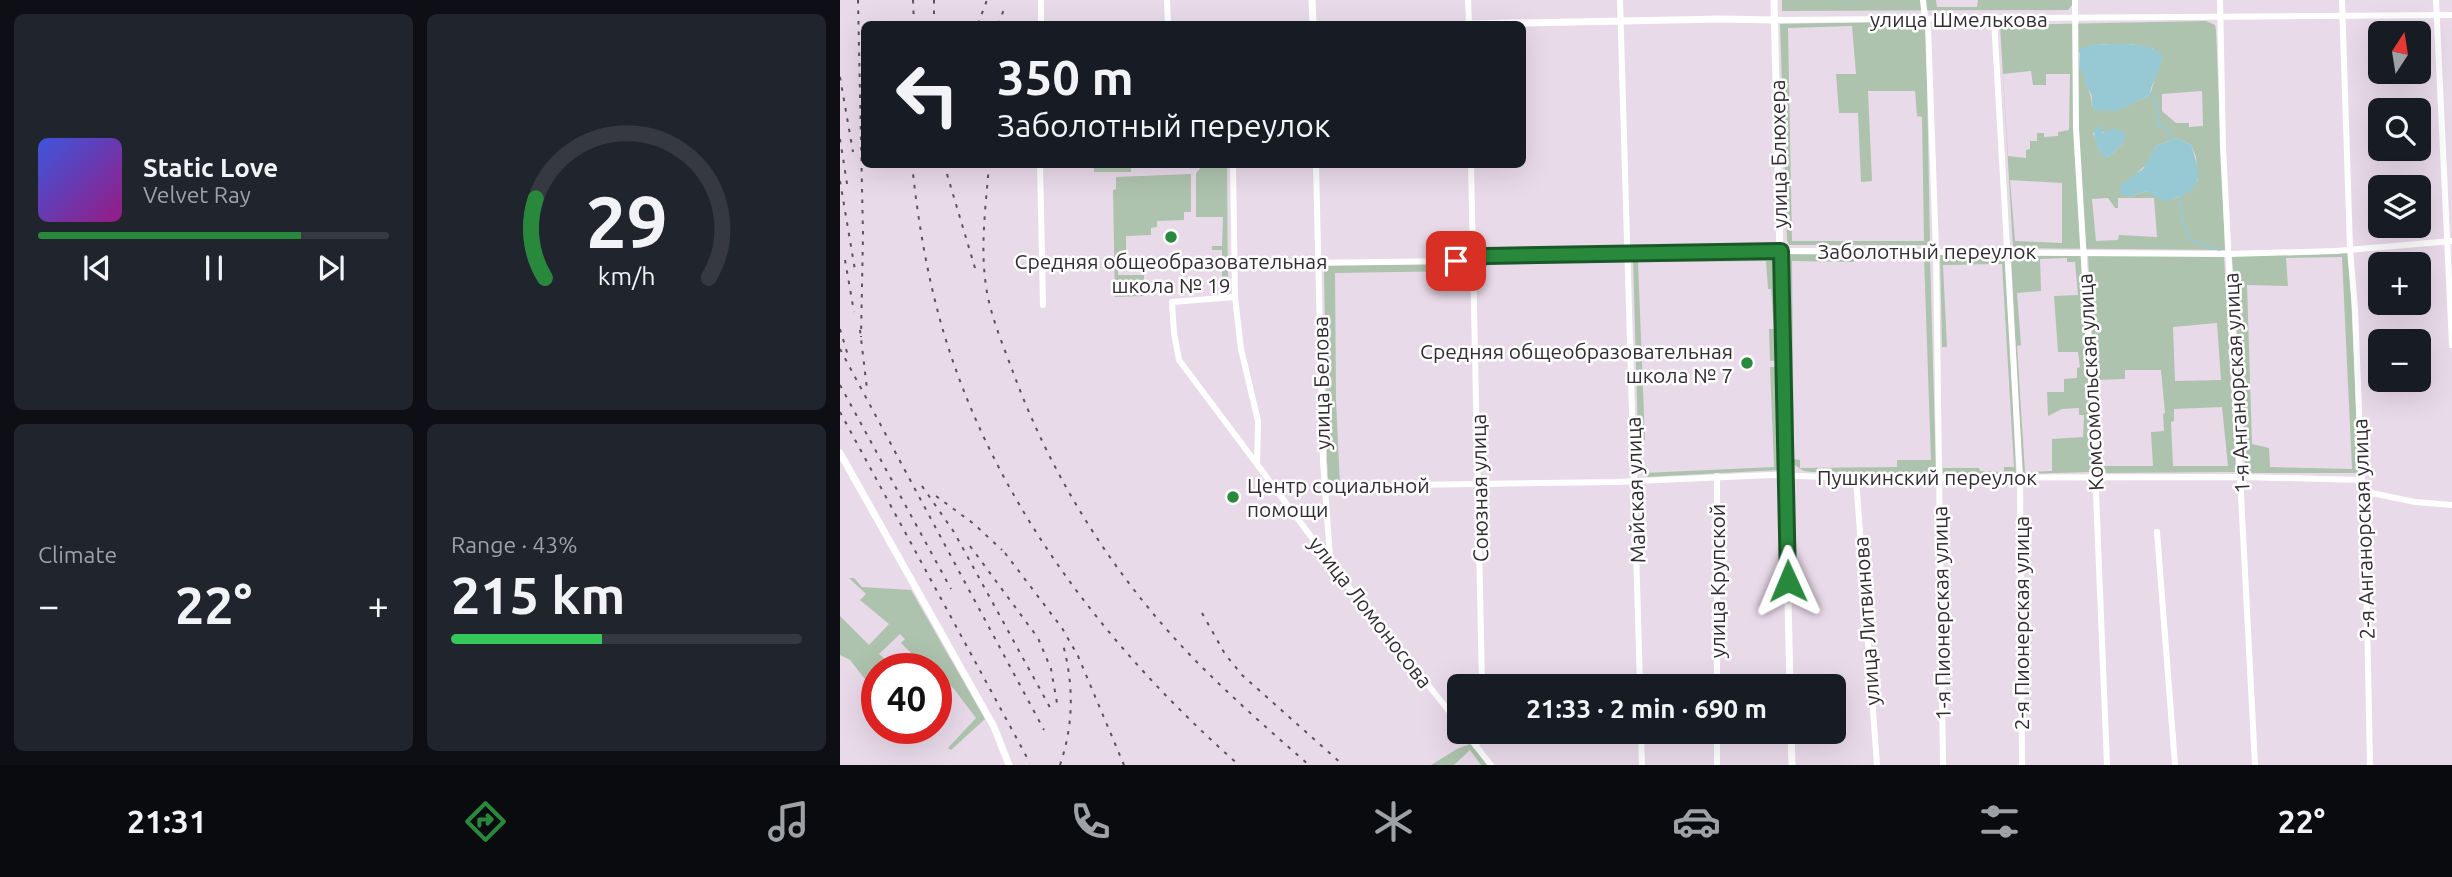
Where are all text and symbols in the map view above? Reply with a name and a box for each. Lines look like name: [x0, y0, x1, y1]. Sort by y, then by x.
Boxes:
street label: улица Шмелькова: [1870, 7, 2048, 31]
north arrow: [2368, 21, 2431, 84]
map controls: [2368, 21, 2431, 392]
icon: left: [882, 49, 973, 140]
text: 350 m: [997, 49, 1134, 104]
street label: улица Блюхера: [1765, 79, 1791, 229]
button: search: [2368, 98, 2431, 161]
text: Заболотный переулок: [997, 107, 1330, 143]
text: Static Love: [143, 153, 278, 182]
button: layers: [2368, 175, 2431, 238]
text: 29: [585, 181, 668, 263]
text: Velvet Ray: [143, 182, 251, 207]
marker: Средняя общеобразовательная школа № 19: [1163, 229, 1179, 245]
pin: [1426, 231, 1486, 291]
street label: Заболотный переулок: [1818, 239, 2037, 263]
icon: arrive: [1437, 242, 1475, 280]
icon: previous: [78, 249, 116, 287]
icon: pause: [195, 249, 233, 287]
icon: next: [312, 249, 350, 287]
place label: Средняя общеобразовательная школа № 19: [1015, 249, 1327, 297]
button: +: [2368, 252, 2431, 315]
text: km/h: [598, 262, 655, 290]
street label: 1-я Анганорская улица: [2218, 272, 2254, 494]
street label: Комсомольская улица: [2072, 273, 2108, 491]
street label: улица Белова: [1308, 316, 1334, 450]
button: −: [2368, 329, 2431, 392]
place label: Средняя общеобразовательная школа № 7: [1420, 339, 1733, 387]
marker: Средняя общеобразовательная школа № 7: [1739, 355, 1755, 371]
street label: Союзная улица: [1466, 414, 1492, 562]
street label: Майская улица: [1620, 416, 1650, 564]
street label: 2-я Анганорская улица: [2347, 418, 2379, 640]
street label: Пушкинский переулок: [1817, 465, 2037, 489]
place label: Центр социальной помощи: [1247, 473, 1430, 521]
marker: Центр социальной помощи: [1225, 489, 1241, 505]
street label: улица Крупской: [1705, 504, 1729, 658]
street label: 1-я Пионерская улица: [1927, 506, 1955, 720]
street label: 2-я Пионерская улица: [2009, 516, 2033, 730]
street label: улица Ломоносова: [1304, 531, 1438, 693]
text: Range · 43%: [451, 532, 578, 557]
street label: улица Литвинова: [1848, 536, 1884, 706]
text: Climate: [38, 542, 117, 567]
position arrow: [1751, 544, 1825, 618]
text: 215 km: [451, 566, 625, 624]
text: 22°: [175, 576, 252, 634]
text: −: [38, 584, 59, 626]
text: +: [368, 584, 389, 626]
speed limit sign: 40: [861, 653, 952, 744]
text: 21:33 · 2 min · 690 m: [1526, 694, 1767, 723]
icon: directions: [461, 797, 510, 846]
icon: music: [764, 797, 813, 846]
icon: phone: [1066, 797, 1115, 846]
icon: climate: [1369, 797, 1418, 846]
icon: car: [1672, 797, 1721, 846]
icon: filters: [1975, 797, 2024, 846]
text: 21:31: [127, 803, 207, 839]
text: 22°: [2278, 803, 2325, 839]

